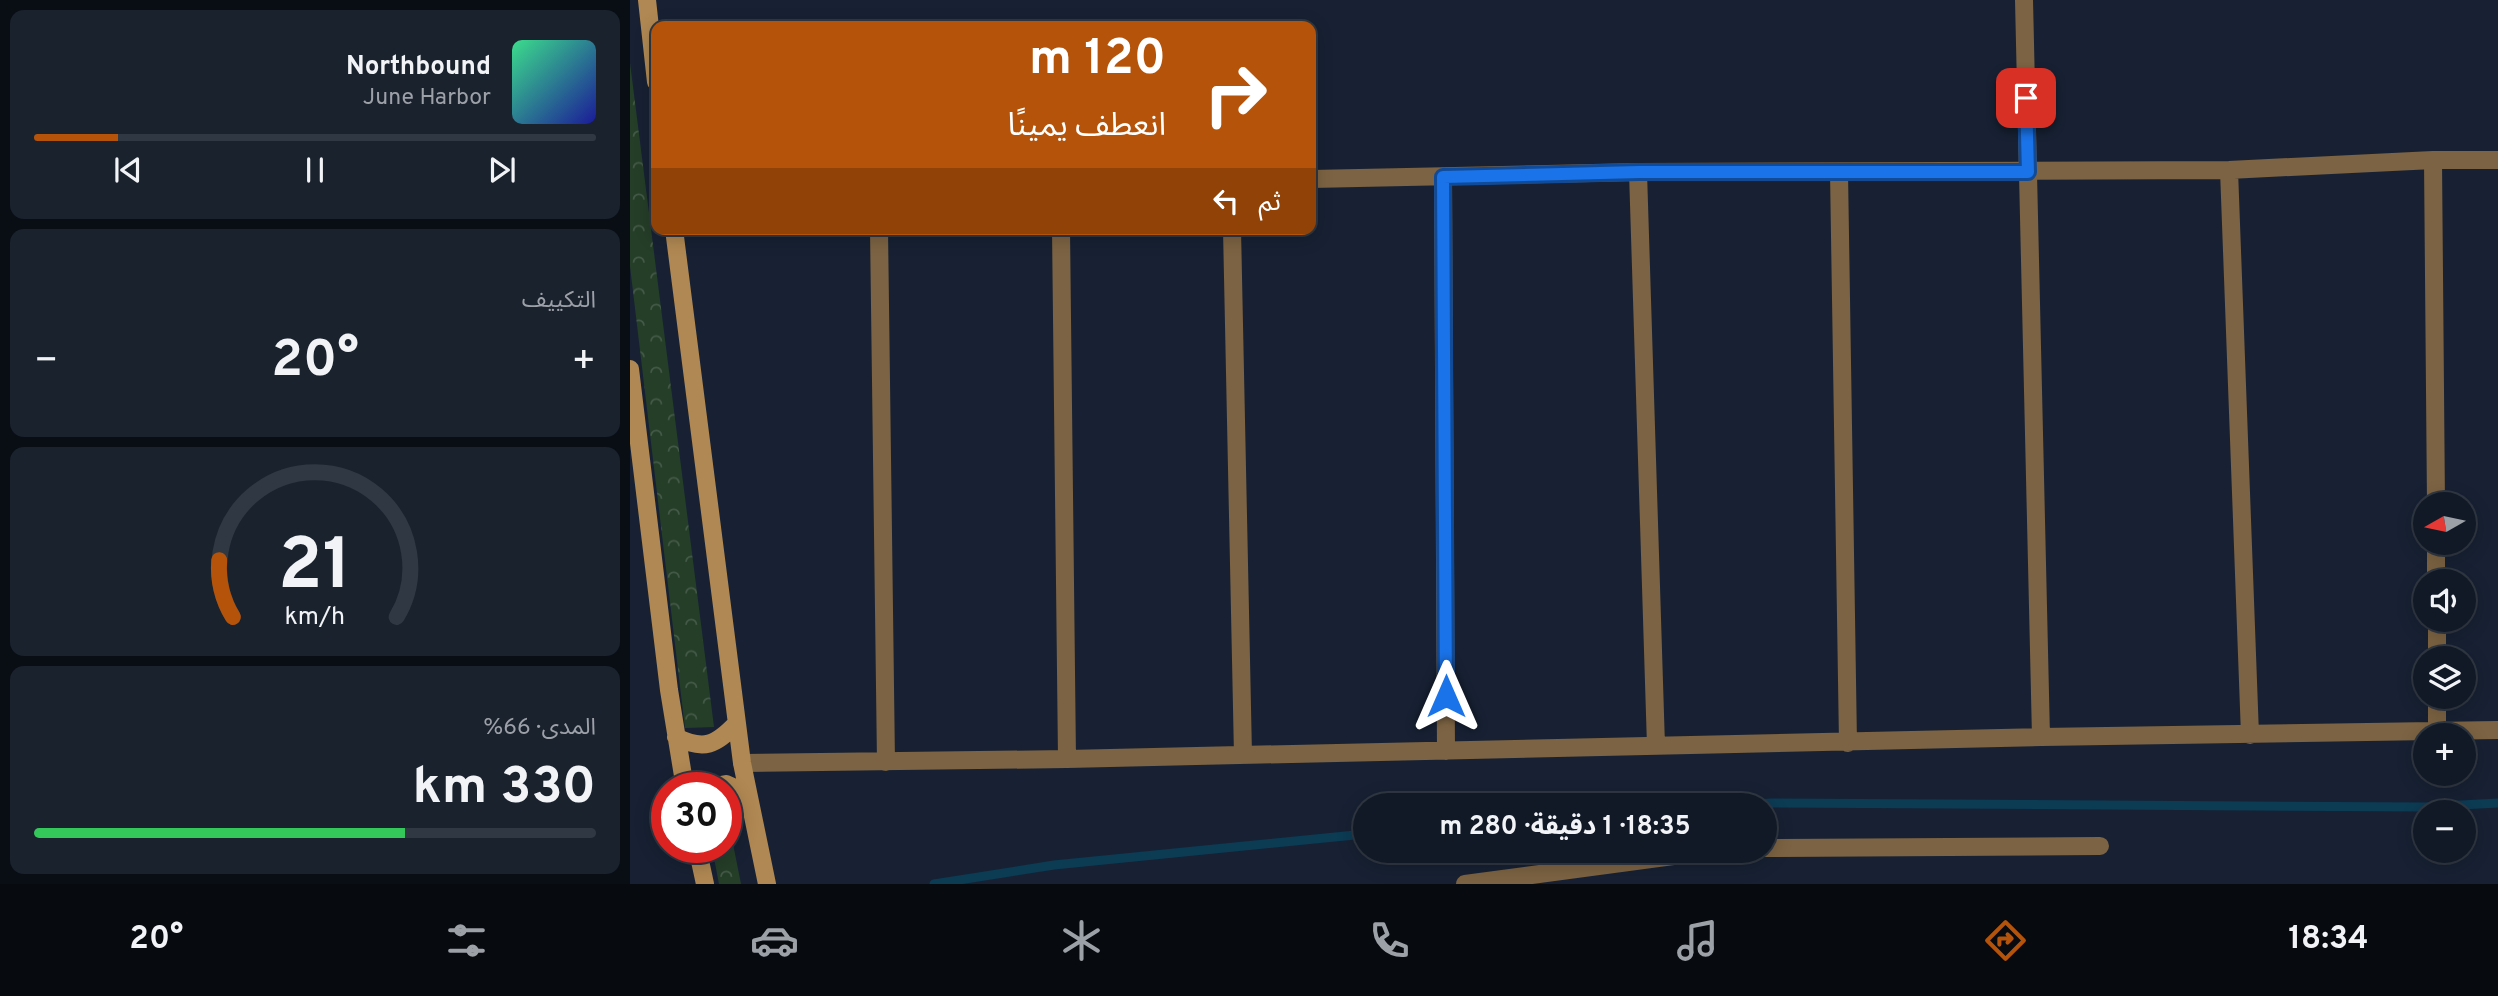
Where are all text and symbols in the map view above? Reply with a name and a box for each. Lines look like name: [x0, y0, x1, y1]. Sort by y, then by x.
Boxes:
text: 120 m: [1029, 30, 1166, 92]
icon: right: [1190, 49, 1281, 140]
text: Northbound: [346, 51, 491, 84]
pin: [1996, 68, 2056, 128]
icon: arrive: [2007, 79, 2045, 117]
text: June Harbor: [363, 84, 491, 113]
text: انعطف يمينًا: [1007, 107, 1166, 147]
icon: previous: [109, 151, 147, 189]
icon: pause: [296, 151, 334, 189]
icon: next: [483, 151, 521, 189]
icon: left: [1207, 182, 1245, 220]
text: ثم: [1259, 187, 1281, 220]
text: التكييف: [522, 287, 596, 316]
text: 20°: [271, 329, 359, 395]
text: −: [34, 338, 59, 387]
text: +: [571, 338, 596, 387]
north arrow: [2413, 492, 2476, 555]
map controls: [2413, 492, 2476, 863]
text: 21: [278, 524, 352, 616]
button: sound: [2413, 569, 2476, 632]
text: km/h: [285, 602, 345, 634]
button: layers: [2413, 646, 2476, 709]
position arrow: [1409, 659, 1483, 733]
text: المدى · 66%: [483, 714, 596, 743]
button: +: [2413, 723, 2476, 786]
text: 330 km: [413, 756, 596, 822]
speed limit sign: 30: [651, 772, 742, 863]
button: −: [2413, 800, 2476, 863]
text: 18:35 · 1 دقيقة · 280 m: [1439, 811, 1691, 844]
icon: filters: [442, 916, 491, 965]
icon: car: [750, 916, 799, 965]
icon: climate: [1057, 916, 1106, 965]
icon: phone: [1365, 916, 1414, 965]
icon: music: [1673, 916, 1722, 965]
icon: directions: [1981, 916, 2030, 965]
text: 20°: [129, 920, 183, 960]
text: 18:34: [2288, 920, 2369, 960]

